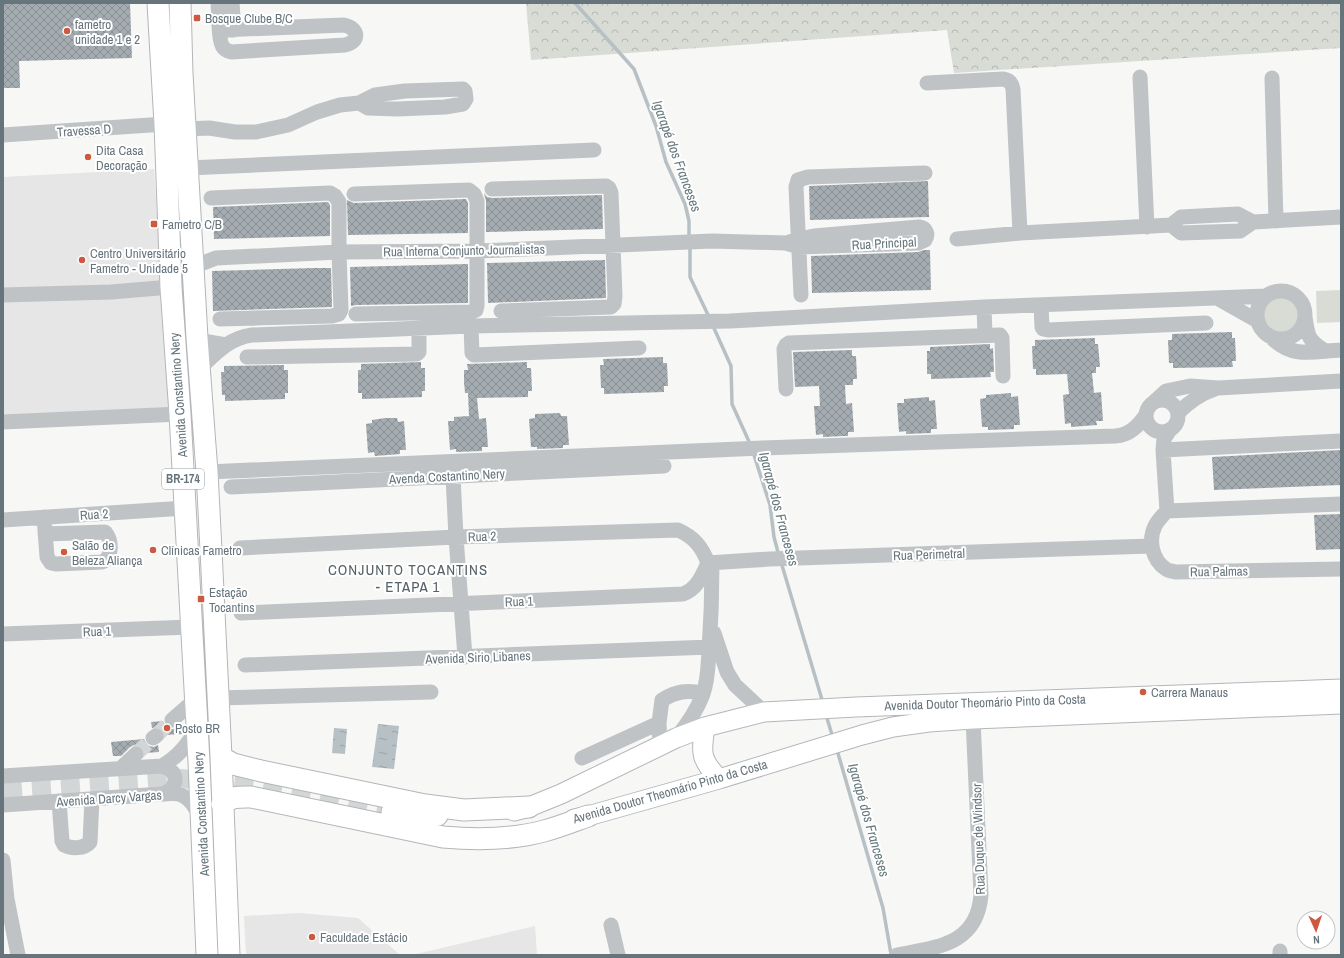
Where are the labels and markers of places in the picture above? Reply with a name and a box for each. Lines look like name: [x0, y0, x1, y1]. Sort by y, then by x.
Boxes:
place label: Bosque Clube B/C: [205, 10, 293, 27]
marker: Bosque Clube B/C: [192, 13, 202, 23]
place label: fametro unidade 1 e 2: [75, 16, 140, 48]
marker: fametro unidade 1 e 2: [62, 26, 72, 36]
place label: Dita Casa Decoração: [96, 142, 148, 174]
marker: Dita Casa Decoração: [83, 152, 93, 162]
place label: Fametro C/B: [162, 216, 222, 233]
marker: Fametro C/B: [149, 219, 159, 229]
place label: Centro Universitário Fametro - Unidade 5: [90, 245, 188, 277]
marker: Centro Universitário Fametro - Unidade 5: [77, 255, 87, 265]
place label: Salão de Beleza Aliança: [72, 537, 143, 569]
place label: Clínicas Fametro: [161, 542, 242, 559]
marker: Clínicas Fametro: [148, 545, 158, 555]
marker: Salão de Beleza Aliança: [59, 547, 69, 557]
place label: Estação Tocantins: [209, 584, 255, 616]
marker: Estação Tocantins: [196, 594, 206, 604]
place label: Carrera Manaus: [1151, 684, 1228, 701]
marker: Carrera Manaus: [1138, 687, 1148, 697]
place label: Posto BR: [175, 720, 220, 737]
marker: Posto BR: [162, 723, 172, 733]
place label: Faculdade Estácio: [320, 929, 408, 946]
marker: Faculdade Estácio: [307, 932, 317, 942]

